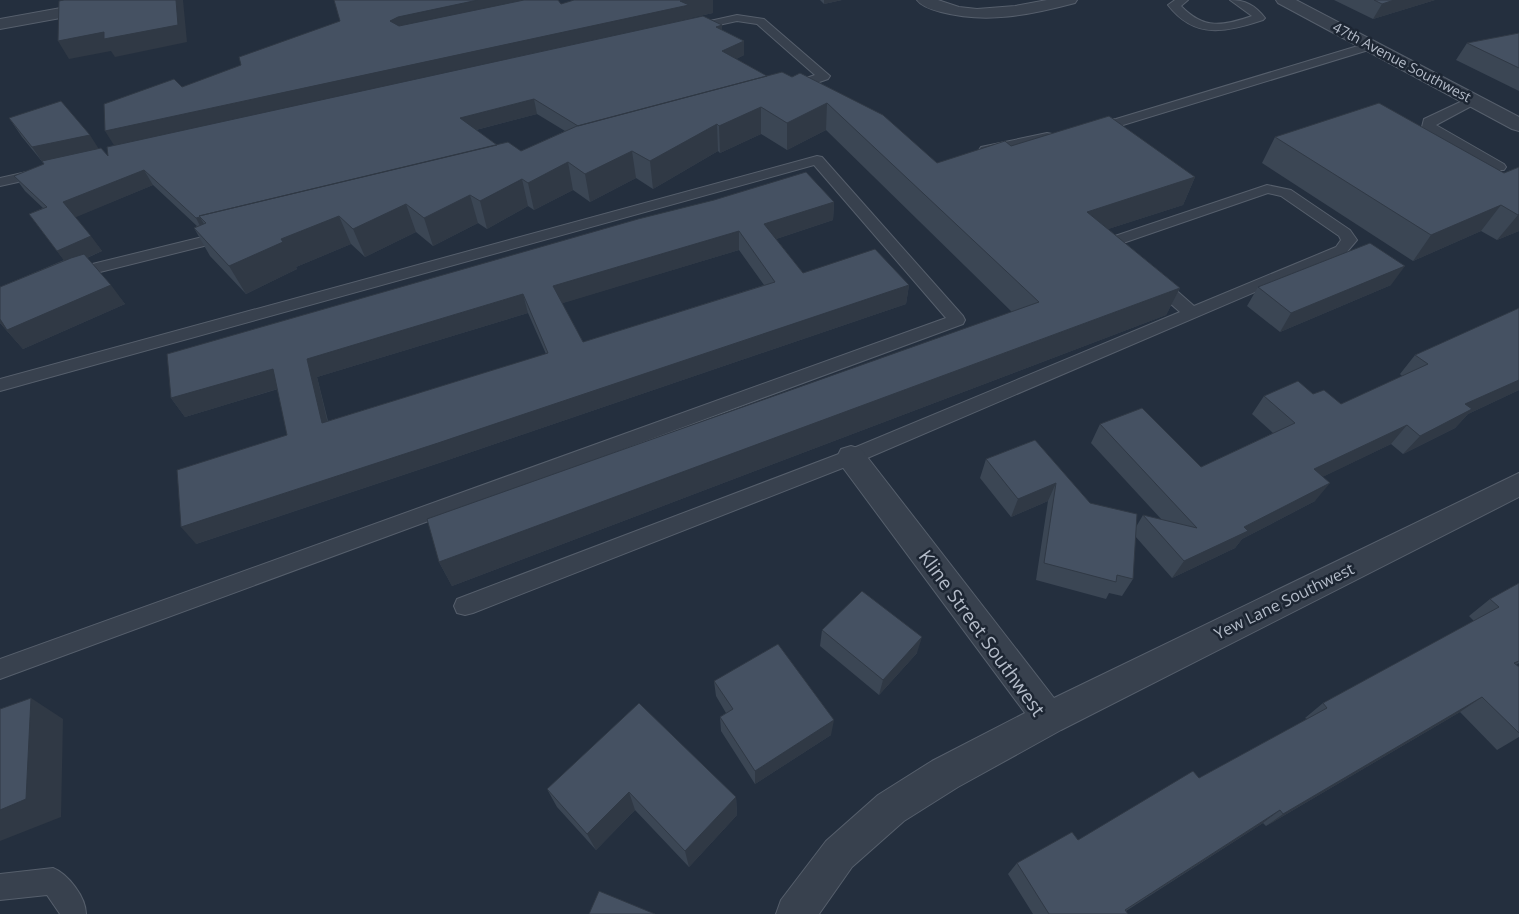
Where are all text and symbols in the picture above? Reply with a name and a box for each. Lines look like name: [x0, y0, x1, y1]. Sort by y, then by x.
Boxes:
street label: 47th Avenue Southwest: [1330, 17, 1475, 106]
street label: Kline Street Southwest: [913, 545, 1051, 722]
street label: Yew Lane Southwest: [1210, 557, 1358, 644]

